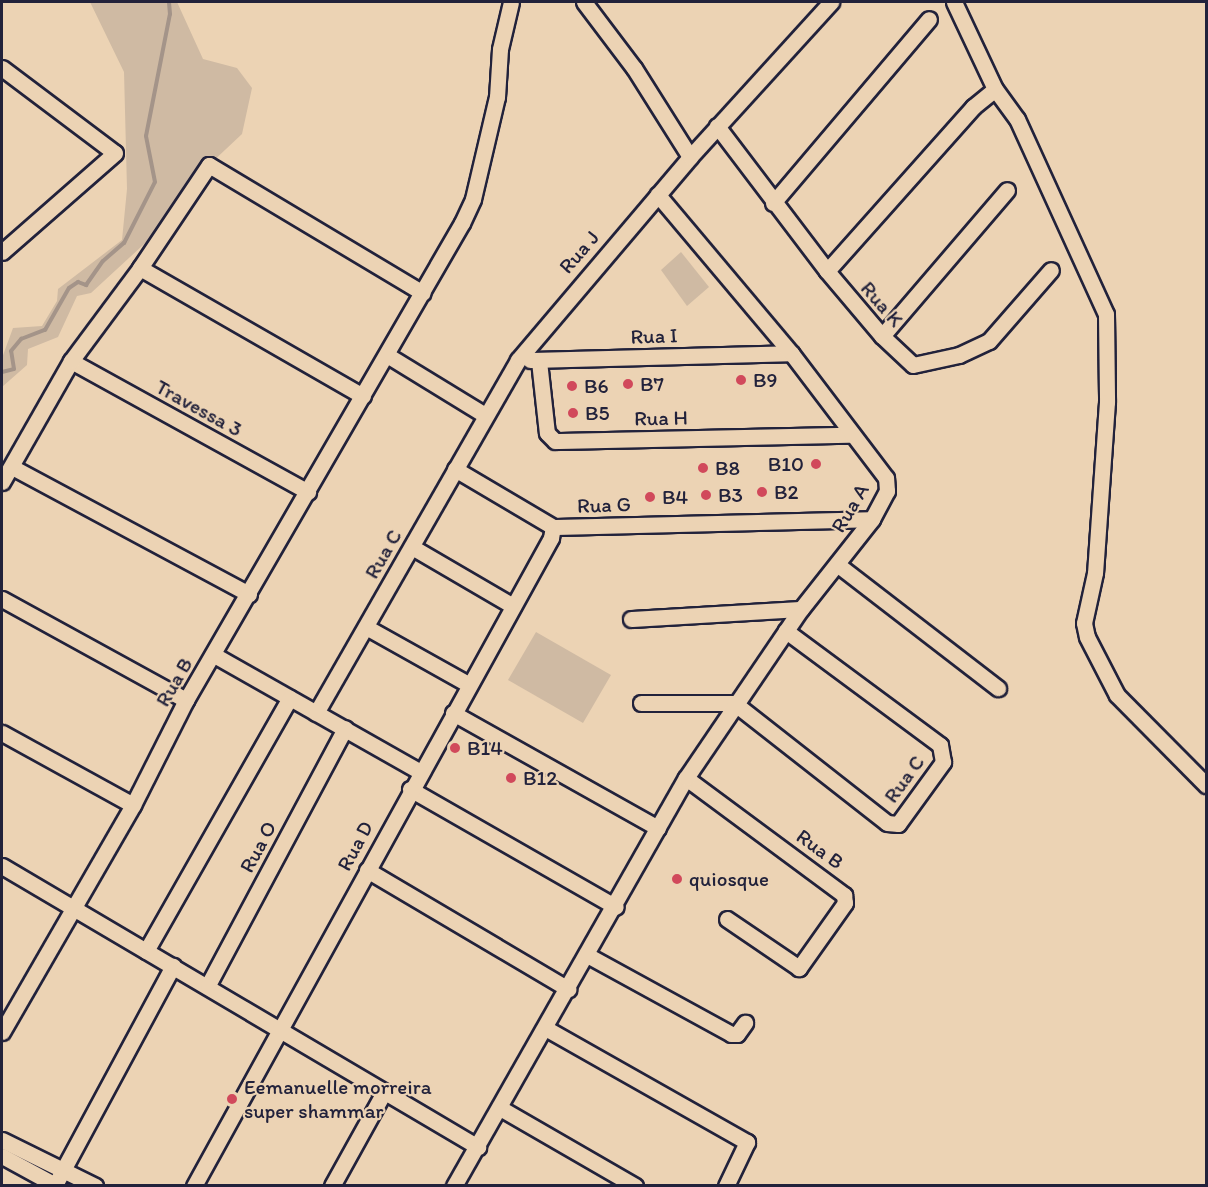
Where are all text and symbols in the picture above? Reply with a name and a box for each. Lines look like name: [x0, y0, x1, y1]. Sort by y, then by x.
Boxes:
street label: Rua J: [553, 225, 605, 279]
street label: Rua K: [855, 276, 909, 332]
street label: Rua I: [630, 323, 678, 349]
place label: B9: [753, 367, 778, 393]
place label: B7: [640, 371, 664, 397]
place label: B6: [584, 373, 609, 399]
marker: B9: [734, 373, 748, 387]
street label: Travessa 3: [151, 374, 247, 442]
marker: B7: [621, 377, 635, 391]
marker: B6: [565, 379, 579, 393]
place label: B5: [585, 400, 610, 426]
street label: Rua H: [634, 405, 688, 431]
marker: B5: [566, 406, 580, 420]
place label: B10: [768, 451, 804, 477]
place label: B8: [715, 455, 740, 481]
marker: B10: [809, 457, 823, 471]
marker: B8: [696, 461, 710, 475]
place label: B2: [774, 479, 799, 505]
street label: Rua A: [826, 479, 874, 537]
place label: B3: [718, 482, 743, 508]
place label: B4: [662, 484, 688, 510]
marker: B2: [755, 485, 769, 499]
marker: B3: [699, 488, 713, 502]
marker: B4: [643, 490, 657, 504]
street label: Rua G: [577, 491, 631, 519]
street label: Rua C: [359, 525, 407, 583]
street label: Rua B: [150, 653, 198, 711]
place label: B14: [467, 735, 503, 761]
marker: B14: [448, 741, 462, 755]
street label: Rua C: [878, 750, 930, 808]
place label: B12: [523, 765, 557, 791]
marker: B12: [504, 771, 518, 785]
street label: Rua O: [234, 817, 282, 877]
street label: Rua D: [331, 817, 379, 875]
street label: Rua B: [791, 823, 849, 875]
place label: quiosque: [689, 866, 769, 892]
marker: quiosque: [670, 872, 684, 886]
place label: Eemanuelle morreira super shammar: [244, 1074, 432, 1124]
marker: Eemanuelle morreira super shammar: [225, 1092, 239, 1106]

